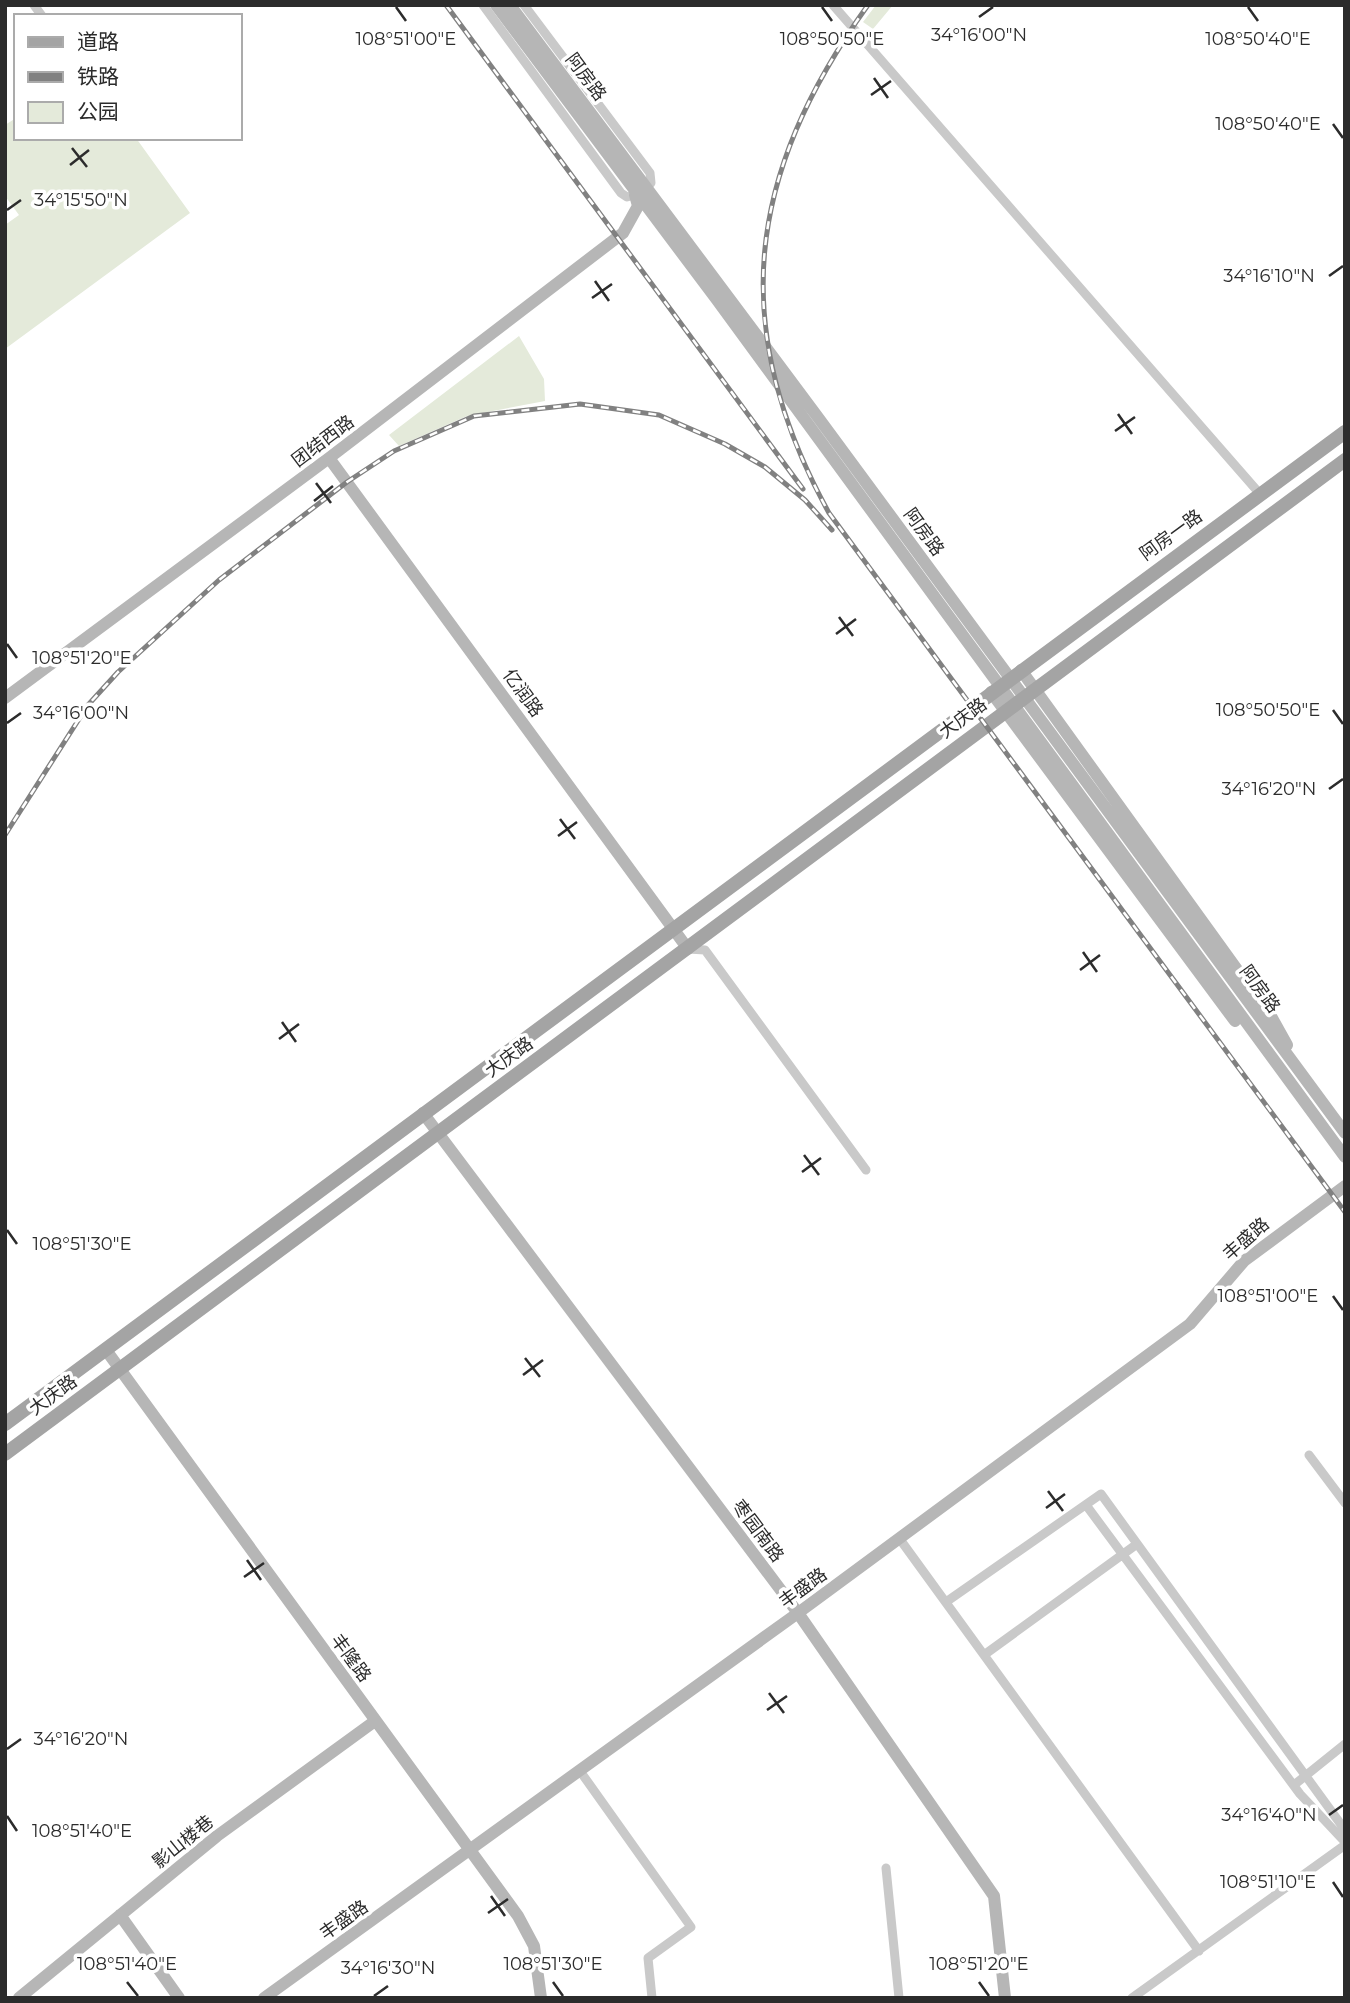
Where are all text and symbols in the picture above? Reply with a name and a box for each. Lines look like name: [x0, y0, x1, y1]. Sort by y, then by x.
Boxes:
legend: [14, 14, 242, 140]
text: 34°16'00"N: [931, 24, 1027, 46]
text: 108°51'00"E: [356, 28, 456, 50]
text: 108°50'50"E: [780, 28, 884, 50]
text: 108°50'40"E: [1205, 28, 1311, 50]
text: 道路: [77, 29, 119, 54]
street label: 阿房路: [561, 49, 611, 105]
text: 铁路: [77, 64, 119, 89]
text: 公园: [77, 99, 119, 124]
text: 108°50'40"E: [1215, 113, 1321, 135]
text: 34°15'50"N: [34, 189, 128, 211]
text: 34°16'10"N: [1223, 265, 1315, 287]
street label: 团结西路: [288, 411, 358, 471]
street label: 阿房路: [899, 504, 949, 560]
street label: 阿房一路: [1135, 505, 1207, 565]
text: 108°51'20"E: [32, 647, 132, 669]
street label: 亿润路: [498, 665, 548, 721]
street label: 大庆路: [935, 693, 991, 743]
text: 108°50'50"E: [1216, 699, 1320, 721]
text: 34°16'00"N: [33, 702, 129, 724]
text: 34°16'20"N: [1222, 778, 1316, 800]
street label: 阿房路: [1235, 961, 1285, 1017]
street label: 大庆路: [481, 1032, 537, 1082]
street label: 丰盛路: [1218, 1213, 1274, 1265]
text: 108°51'30"E: [32, 1233, 132, 1255]
text: 108°51'00"E: [1218, 1285, 1318, 1307]
street label: 大庆路: [25, 1370, 81, 1420]
street label: 枣园南路: [728, 1496, 788, 1566]
street label: 丰盛路: [775, 1563, 831, 1613]
street label: 丰隆路: [326, 1630, 376, 1686]
text: 34°16'20"N: [34, 1728, 128, 1750]
text: 34°16'40"N: [1221, 1804, 1317, 1826]
street label: 影山楼巷: [148, 1811, 218, 1873]
text: 108°51'40"E: [32, 1820, 132, 1842]
text: 108°51'10"E: [1220, 1871, 1316, 1893]
street label: 丰盛路: [316, 1896, 372, 1944]
text: 108°51'40"E: [77, 1953, 177, 1975]
text: 108°51'30"E: [503, 1953, 603, 1975]
text: 108°51'20"E: [929, 1953, 1029, 1975]
text: 34°16'30"N: [341, 1957, 435, 1979]

